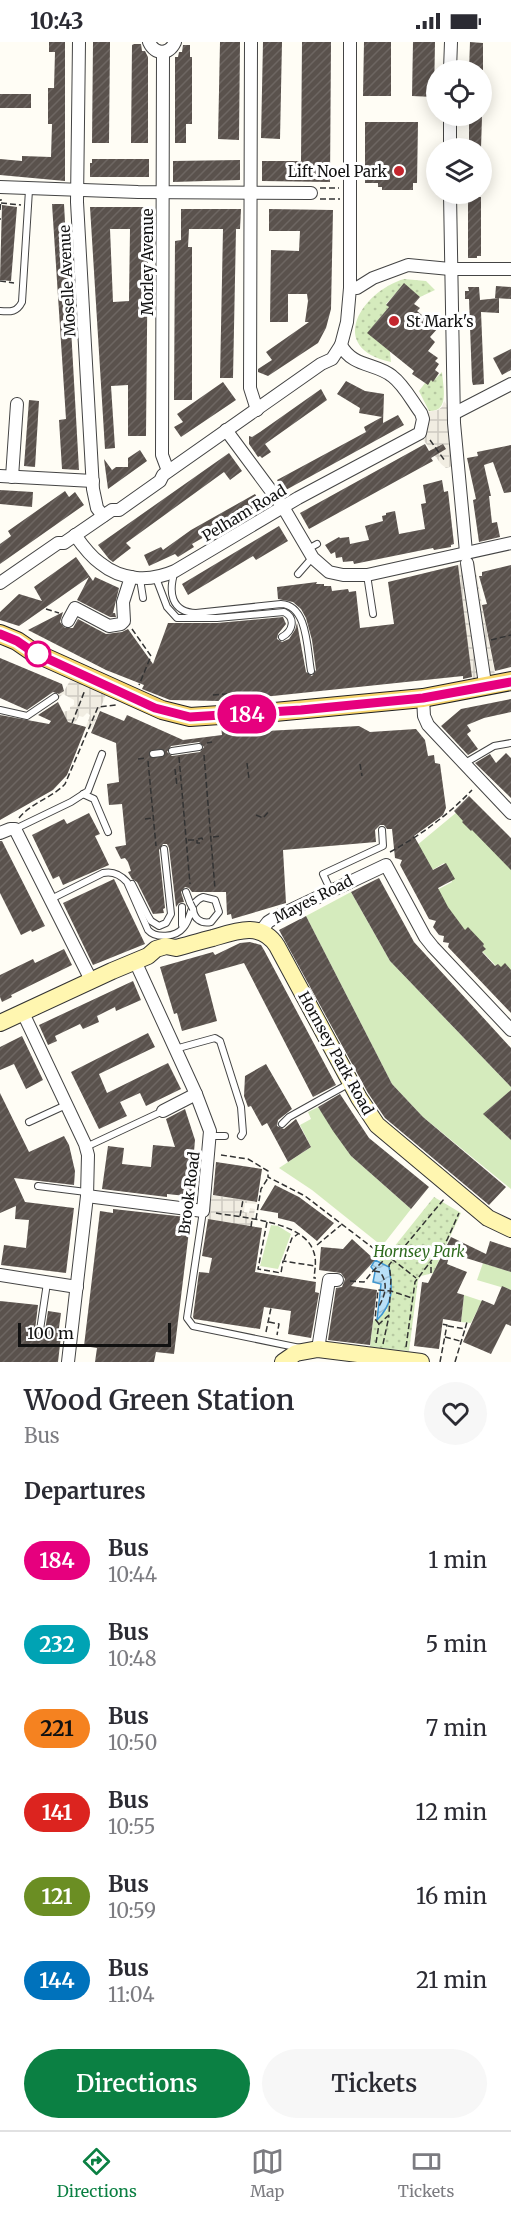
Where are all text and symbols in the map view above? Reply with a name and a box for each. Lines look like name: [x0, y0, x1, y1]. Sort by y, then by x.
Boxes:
text: 10:43: [30, 7, 84, 35]
map controls: [426, 60, 492, 204]
button: locate: [426, 60, 492, 126]
button: layers: [426, 138, 492, 204]
place label: Lift Noel Park: [288, 162, 387, 181]
marker: Lift Noel Park: [392, 164, 406, 178]
street label: Morley Avenue: [138, 208, 157, 316]
street label: Moselle Avenue: [55, 224, 79, 337]
place label: St Mark's: [406, 312, 474, 331]
marker: St Mark's: [387, 314, 401, 328]
street label: Pelham Road: [199, 480, 289, 546]
unlabelled marker: [25, 641, 51, 667]
line badge: 184: [212, 694, 282, 734]
text: 184: [229, 701, 265, 728]
street label: Mayes Road: [270, 871, 356, 927]
street label: Hornsey Park Road: [294, 988, 378, 1118]
street label: Brook Road: [174, 1150, 204, 1236]
park label: Hornsey Park: [372, 1242, 465, 1261]
scale bar: [18, 1320, 171, 1348]
text: 100 m: [27, 1323, 74, 1343]
text: Wood Green Station: [24, 1382, 295, 1418]
button: heart: [424, 1382, 487, 1445]
text: Bus: [24, 1423, 60, 1448]
text: Departures: [24, 1477, 146, 1505]
text: Bus: [108, 1534, 149, 1562]
text: 1 min: [428, 1546, 487, 1574]
text: 184: [39, 1547, 75, 1574]
text: 10:44: [108, 1562, 157, 1587]
text: Bus: [108, 1618, 149, 1646]
text: 5 min: [425, 1630, 487, 1658]
text: 232: [39, 1631, 75, 1658]
text: 10:48: [108, 1646, 157, 1671]
text: Bus: [108, 1702, 149, 1730]
text: 7 min: [426, 1714, 487, 1742]
text: 221: [40, 1715, 74, 1742]
text: 10:50: [108, 1730, 157, 1755]
text: Bus: [108, 1786, 149, 1814]
text: 12 min: [416, 1798, 487, 1826]
text: 141: [42, 1799, 72, 1826]
text: 10:55: [108, 1814, 155, 1839]
text: Bus: [108, 1870, 149, 1898]
text: 16 min: [416, 1882, 487, 1910]
text: 121: [41, 1883, 73, 1910]
text: 10:59: [108, 1898, 156, 1923]
text: Bus: [108, 1954, 149, 1982]
text: 21 min: [416, 1966, 487, 1994]
text: 144: [39, 1967, 75, 1994]
text: 11:04: [108, 1982, 155, 2007]
button: Directions: [24, 2049, 250, 2118]
button: Tickets: [262, 2049, 487, 2118]
tab: Directions: [57, 2145, 137, 2201]
tab: Map: [250, 2145, 284, 2201]
tab: Tickets: [398, 2145, 454, 2201]

